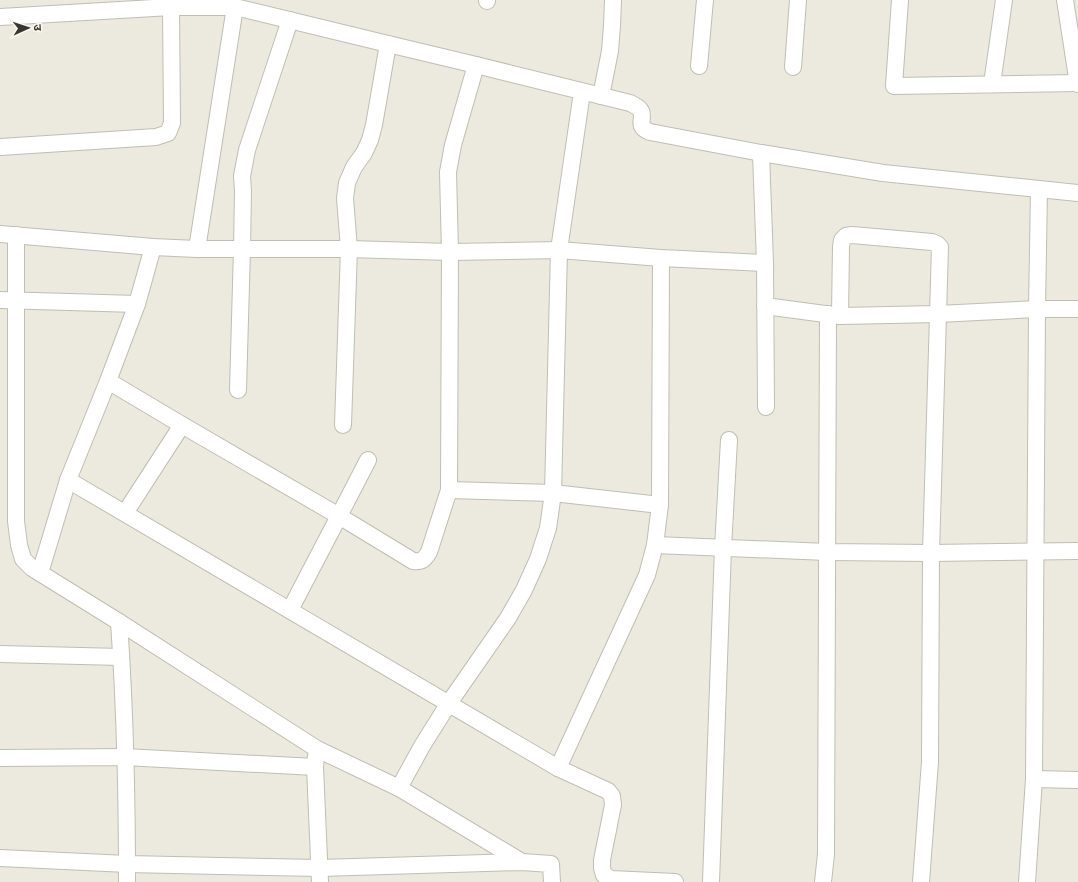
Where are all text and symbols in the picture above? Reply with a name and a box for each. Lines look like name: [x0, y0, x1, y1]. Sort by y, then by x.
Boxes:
north arrow: [8, 8, 48, 48]
text: उ: [31, 24, 44, 32]

